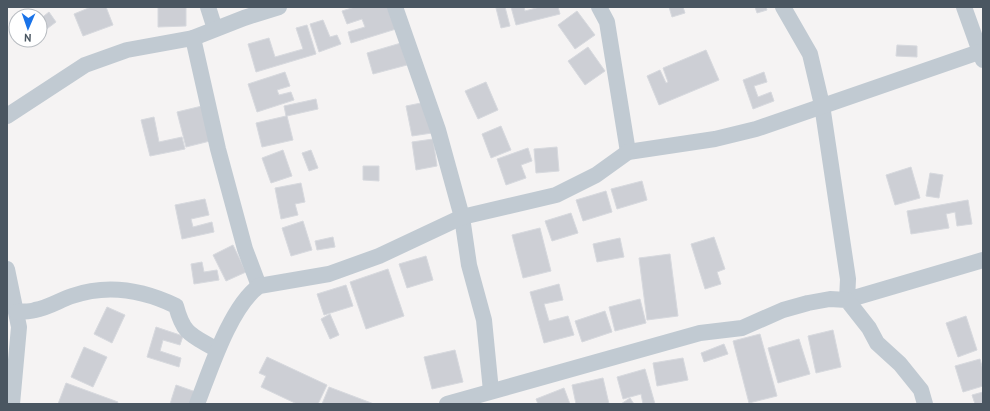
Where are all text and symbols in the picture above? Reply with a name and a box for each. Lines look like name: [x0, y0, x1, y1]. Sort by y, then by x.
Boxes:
north arrow: [8, 8, 48, 48]
text: N: [24, 31, 32, 45]

